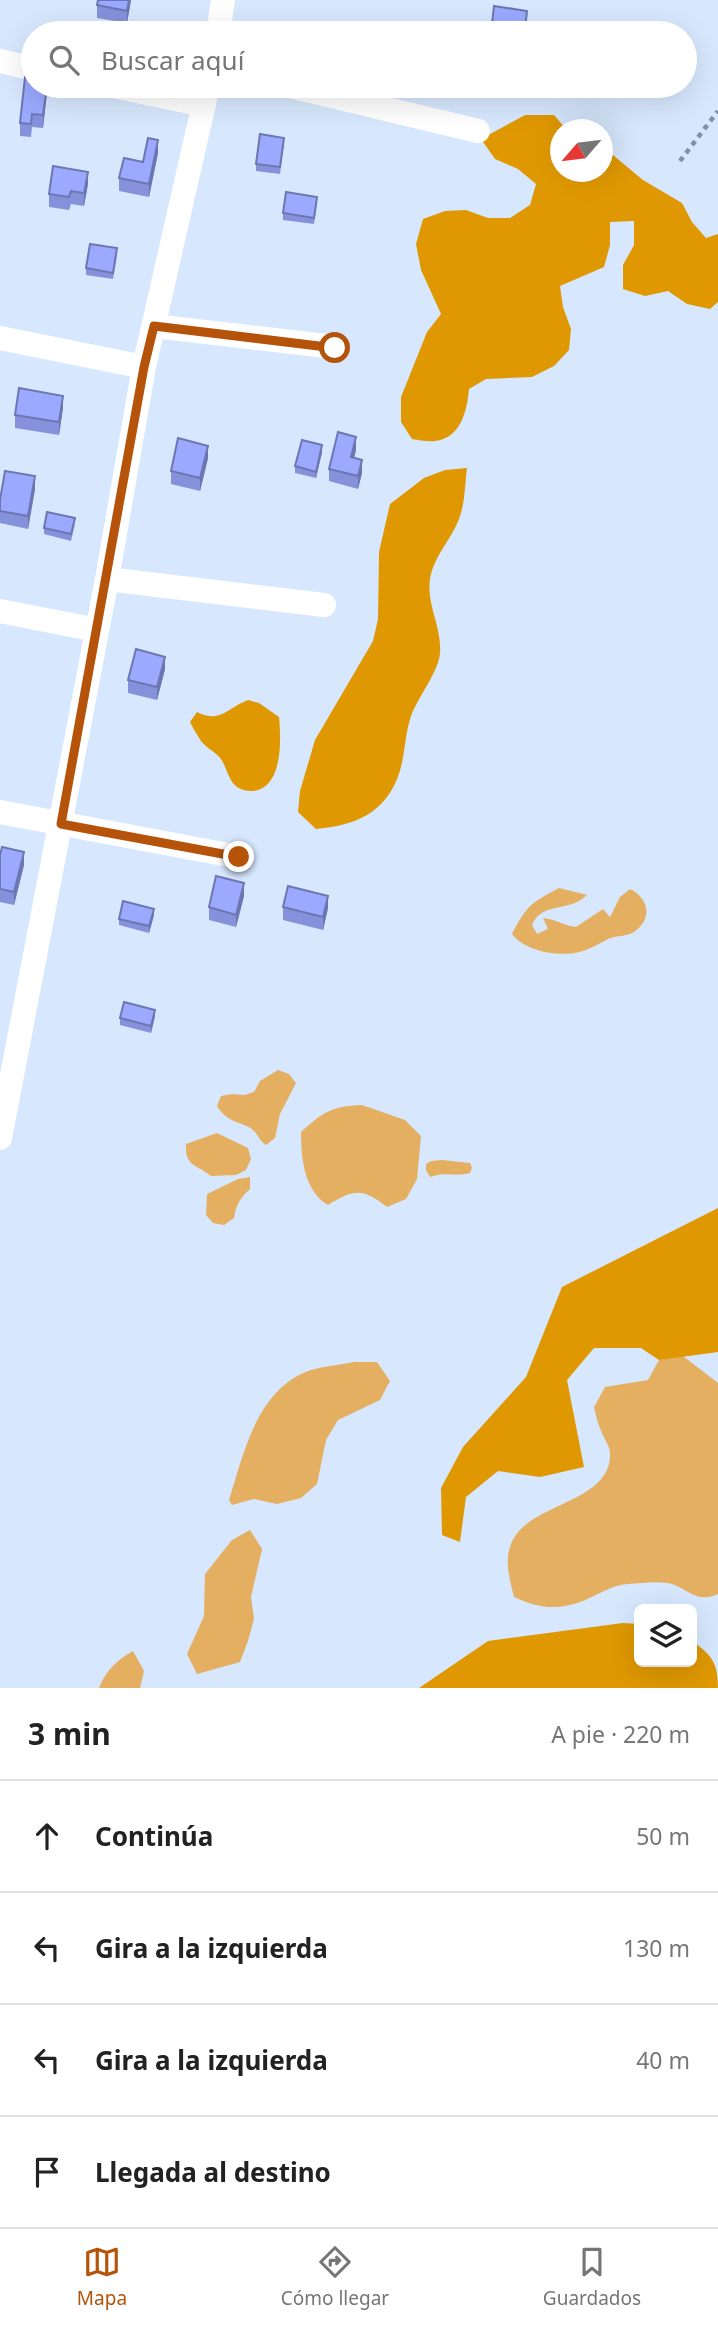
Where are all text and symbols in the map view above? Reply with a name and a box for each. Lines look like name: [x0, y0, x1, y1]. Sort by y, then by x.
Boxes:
search box: [21, 21, 697, 98]
icon: search: [45, 41, 83, 79]
text: Buscar aquí: [101, 42, 244, 78]
north arrow: [550, 119, 613, 182]
route start: [319, 332, 350, 363]
route end: [223, 841, 254, 872]
map controls: [634, 1604, 697, 1667]
button: layers: [634, 1604, 697, 1667]
text: 3 min: [28, 1713, 111, 1754]
text: A pie · 220 m: [551, 1718, 690, 1750]
icon: ahead: [28, 1817, 66, 1855]
text: Continúa: [95, 1818, 213, 1854]
text: 50 m: [636, 1820, 690, 1852]
icon: left: [28, 1929, 66, 1967]
text: Gira a la izquierda: [95, 1930, 328, 1966]
text: 130 m: [623, 1932, 690, 1964]
icon: left: [28, 2041, 66, 2079]
text: Gira a la izquierda: [95, 2042, 328, 2078]
text: 40 m: [636, 2044, 690, 2076]
icon: arrive: [28, 2153, 66, 2191]
text: Llegada al destino: [95, 2154, 331, 2190]
tab: Mapa: [77, 2243, 127, 2311]
tab: Cómo llegar: [281, 2243, 389, 2311]
tab: Guardados: [543, 2243, 641, 2311]

